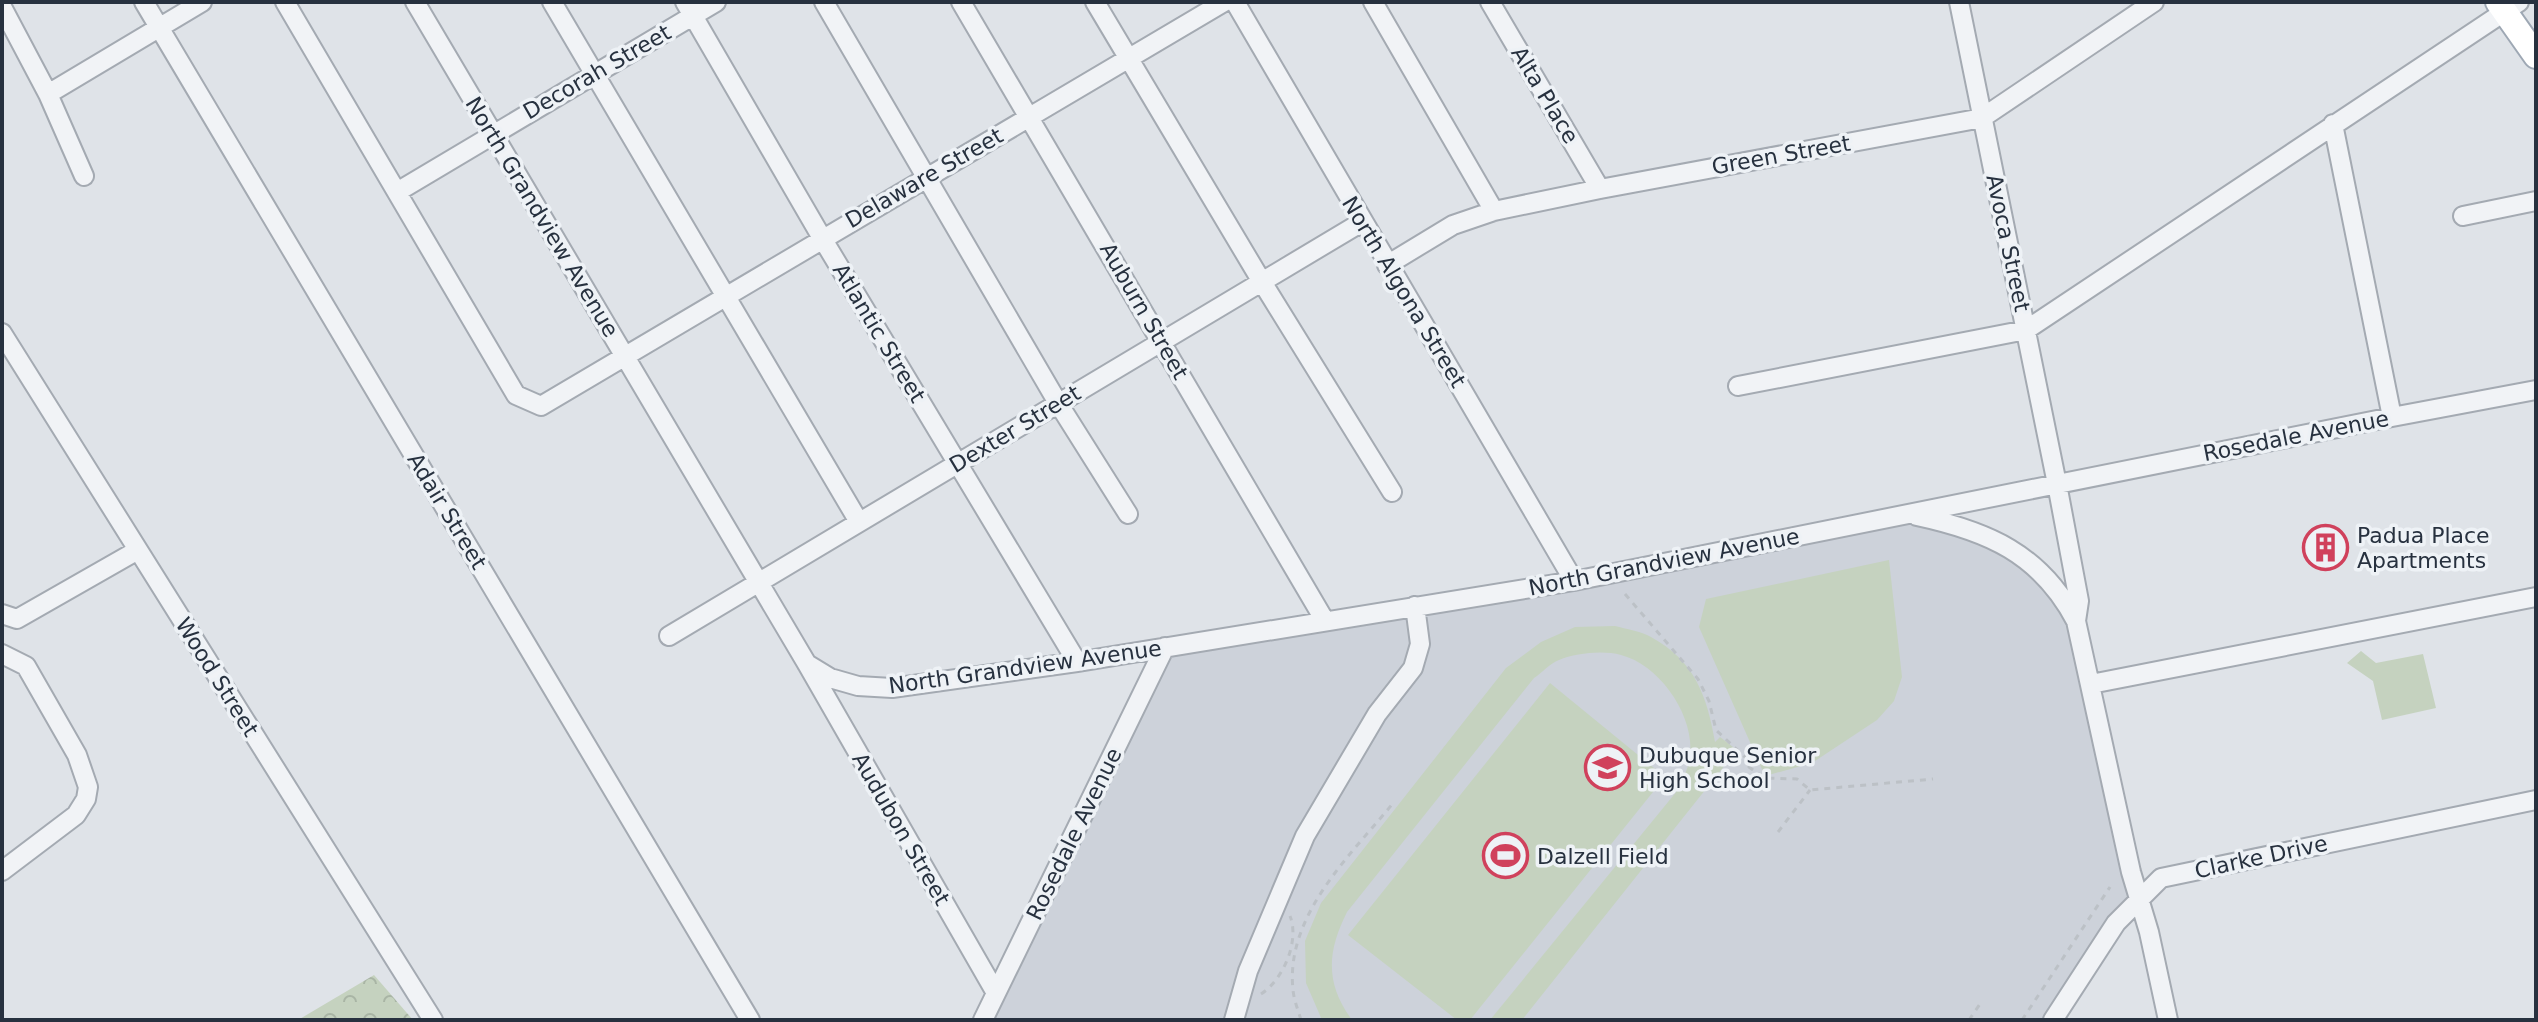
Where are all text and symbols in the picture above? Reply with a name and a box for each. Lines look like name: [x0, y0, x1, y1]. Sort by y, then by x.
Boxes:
street label: Decorah Street: [519, 19, 676, 124]
street label: Alta Place: [1506, 42, 1584, 148]
street label: North Grandview Avenue: [460, 93, 624, 341]
street label: Delaware Street: [841, 123, 1007, 233]
street label: Green Street: [1710, 130, 1853, 180]
street label: Avoca Street: [1981, 172, 2035, 314]
street label: North Algona Street: [1337, 192, 1471, 392]
street label: Auburn Street: [1095, 238, 1193, 384]
street label: Atlantic Street: [828, 259, 930, 407]
street label: Dexter Street: [945, 380, 1085, 478]
street label: Rosedale Avenue: [2201, 406, 2391, 466]
street label: Adair Street: [403, 448, 492, 574]
street label: North Grandview Avenue: [1526, 523, 1802, 601]
place label: Padua Place Apartments: [2357, 523, 2490, 573]
building icon: Padua Place Apartments: [2302, 524, 2350, 572]
street label: Wood Street: [171, 613, 264, 741]
street label: North Grandview Avenue: [887, 635, 1163, 699]
place label: Dubuque Senior High School: [1639, 743, 1817, 793]
street label: Rosedale Avenue: [1021, 744, 1127, 924]
school or university icon: Dubuque Senior High School: [1584, 744, 1632, 792]
street label: Audubon Street: [847, 748, 955, 910]
street label: Clarke Drive: [2192, 831, 2330, 883]
sports icon: Dalzell Field: [1482, 832, 1530, 880]
place label: Dalzell Field: [1537, 844, 1669, 869]

